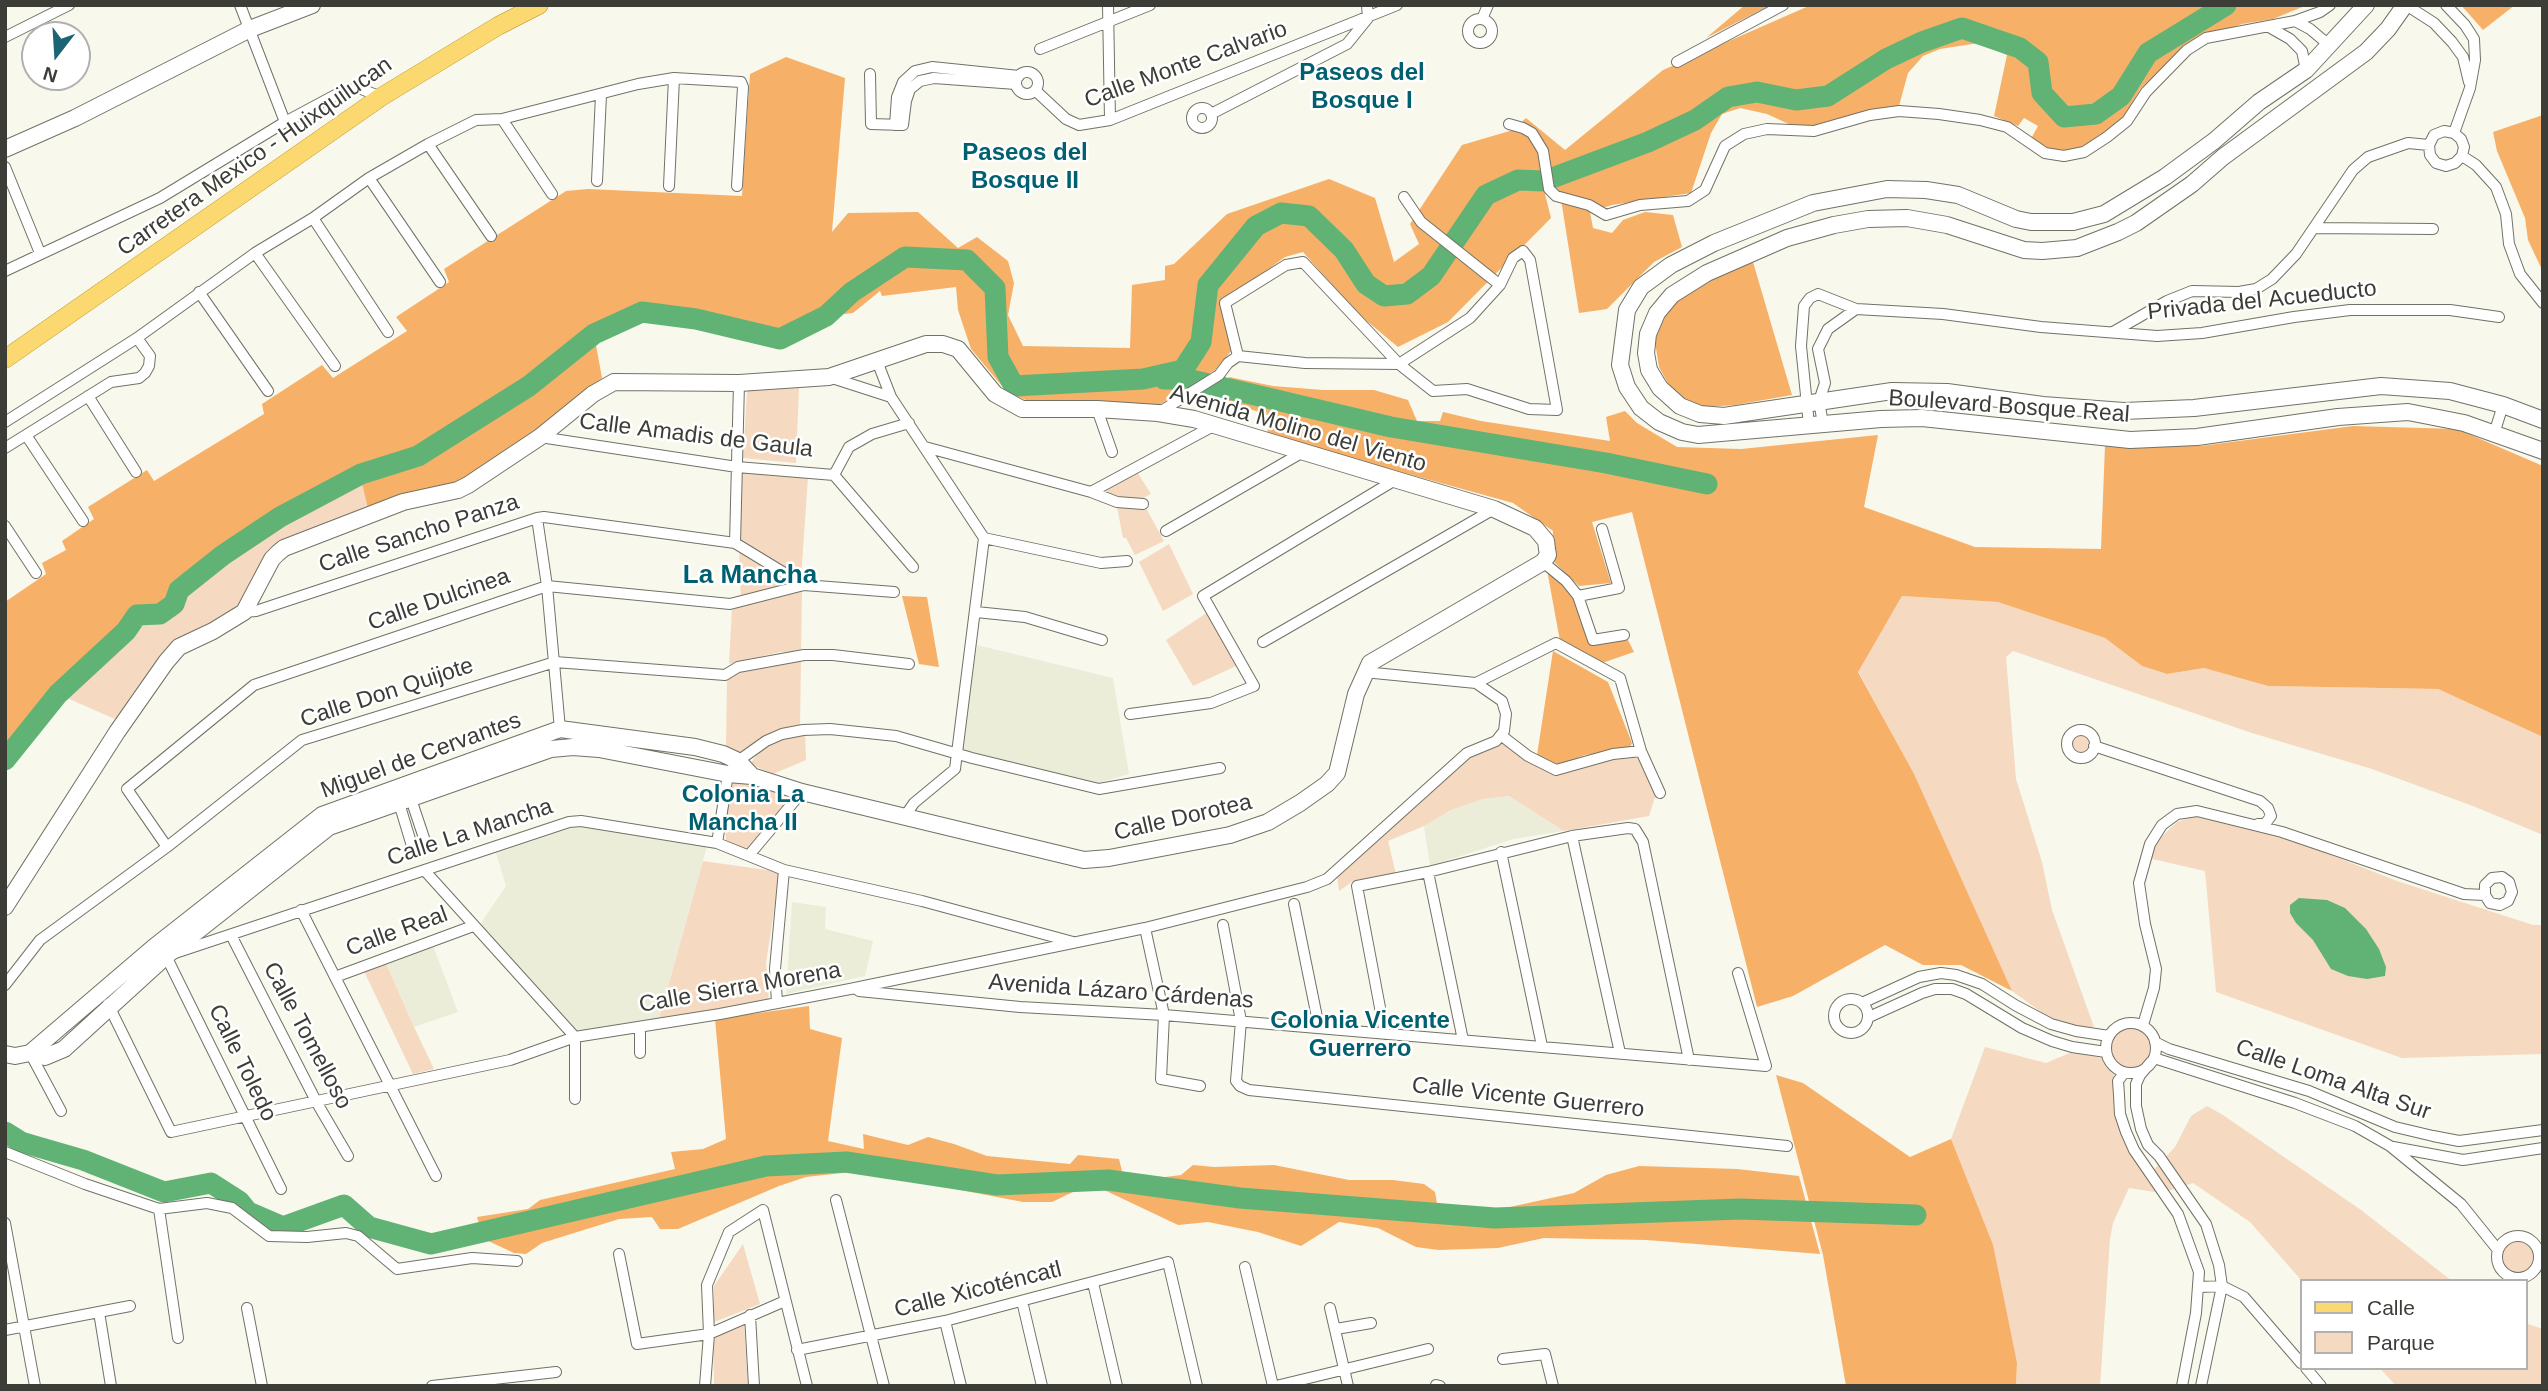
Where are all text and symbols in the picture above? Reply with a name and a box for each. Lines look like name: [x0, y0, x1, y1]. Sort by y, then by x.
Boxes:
street label: Calle Monte Calvario: [1081, 16, 1291, 114]
north arrow: [21, 21, 91, 91]
street label: Carretera Mexico - Huixquilucan: [113, 51, 397, 263]
district label: Paseos del Bosque I: [1299, 59, 1425, 115]
text: N: [41, 63, 60, 87]
district label: Paseos del Bosque II: [962, 139, 1088, 195]
street label: Privada del Acueducto: [2146, 275, 2378, 327]
street label: Avenida Molino del Viento: [1167, 379, 1429, 479]
street label: Boulevard Bosque Real: [1888, 385, 2130, 429]
street label: Calle Amadis de Gaula: [578, 408, 814, 464]
street label: Calle Sancho Panza: [316, 489, 522, 579]
district label: La Mancha: [683, 560, 817, 592]
street label: Calle Dulcinea: [364, 563, 514, 637]
street label: Calle Don Quijote: [297, 652, 477, 734]
street label: Miguel de Cervantes: [317, 707, 525, 805]
district label: Colonia La Mancha II: [682, 781, 804, 837]
street label: Calle Dorotea: [1111, 789, 1255, 847]
street label: Calle La Mancha: [384, 793, 556, 873]
street label: Calle Real: [342, 901, 452, 963]
street label: Calle Sierra Morena: [637, 957, 843, 1019]
street label: Calle Tomelloso: [257, 958, 357, 1114]
street label: Avenida Lázaro Cárdenas: [988, 969, 1254, 1015]
street label: Calle Toledo: [202, 1000, 282, 1126]
district label: Colonia Vicente Guerrero: [1270, 1007, 1450, 1063]
street label: Calle Loma Alta Sur: [2232, 1034, 2434, 1126]
street label: Calle Vicente Guerrero: [1410, 1072, 1646, 1124]
street label: Calle Xicoténcatl: [892, 1256, 1064, 1324]
legend: [2300, 1279, 2527, 1370]
text: Calle: [2367, 1296, 2415, 1319]
text: Parque: [2367, 1331, 2435, 1354]

